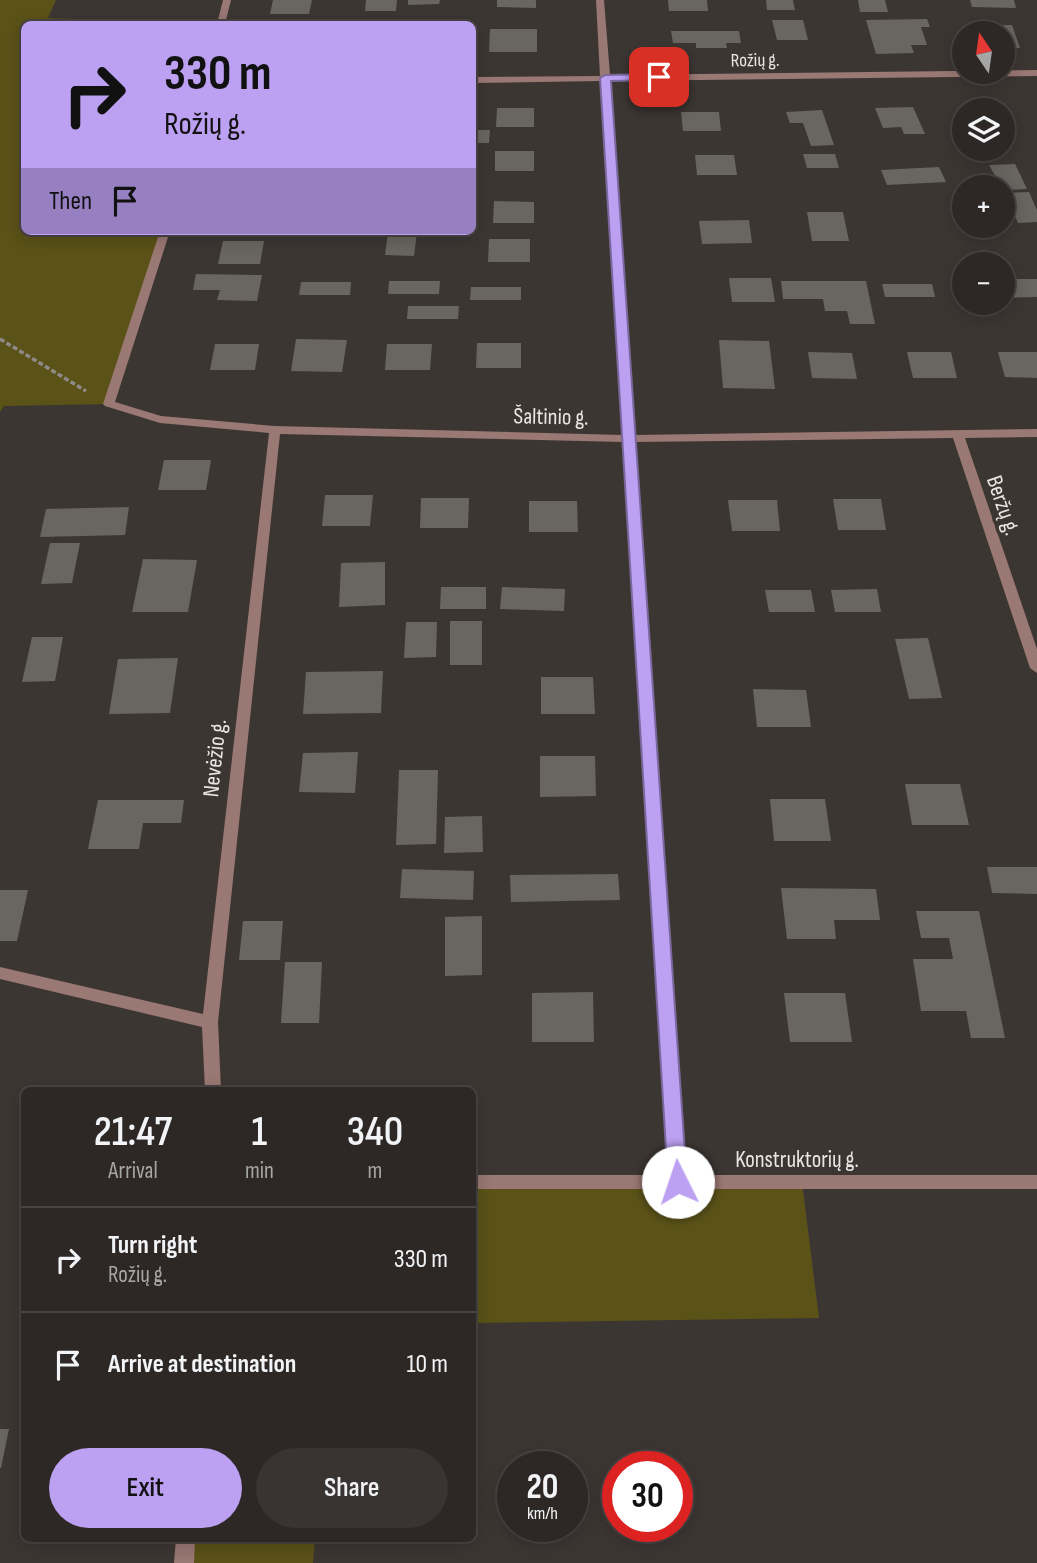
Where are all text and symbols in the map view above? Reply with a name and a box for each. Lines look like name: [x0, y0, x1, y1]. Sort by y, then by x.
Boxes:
north arrow: [952, 21, 1015, 84]
map controls: [952, 21, 1015, 315]
text: 330 m: [164, 45, 271, 104]
pin: [629, 47, 689, 107]
icon: right: [49, 49, 140, 140]
street label: Rožių g.: [730, 49, 780, 72]
icon: arrive: [640, 58, 678, 96]
button: layers: [952, 98, 1015, 161]
text: Rožių g.: [164, 105, 246, 144]
button: +: [952, 175, 1015, 238]
icon: arrive: [106, 182, 144, 220]
text: Then: [49, 186, 92, 217]
button: −: [952, 252, 1015, 315]
street label: Šaltinio g.: [513, 402, 589, 432]
street label: Beržų g.: [980, 472, 1026, 539]
street label: Nevėžio g.: [197, 718, 233, 798]
text: 21:47: [94, 1107, 172, 1158]
text: 1: [252, 1107, 267, 1158]
text: 340: [347, 1107, 403, 1158]
position arrow: [641, 1145, 715, 1219]
street label: Konstruktorių g.: [735, 1146, 859, 1174]
text: Arrival: [108, 1157, 158, 1185]
text: min: [245, 1157, 274, 1185]
text: m: [368, 1157, 382, 1185]
text: Turn right: [108, 1230, 197, 1261]
icon: right: [49, 1241, 87, 1279]
text: 330 m: [394, 1244, 448, 1275]
text: Rožių g.: [108, 1261, 167, 1289]
icon: arrive: [49, 1346, 87, 1384]
text: Arrive at destination: [108, 1349, 296, 1380]
text: 10 m: [406, 1349, 448, 1380]
button: Exit: [49, 1448, 242, 1528]
button: Share: [256, 1448, 448, 1528]
speed limit sign: 30: [602, 1451, 693, 1542]
text: 20: [527, 1466, 559, 1509]
text: km/h: [527, 1503, 558, 1524]

